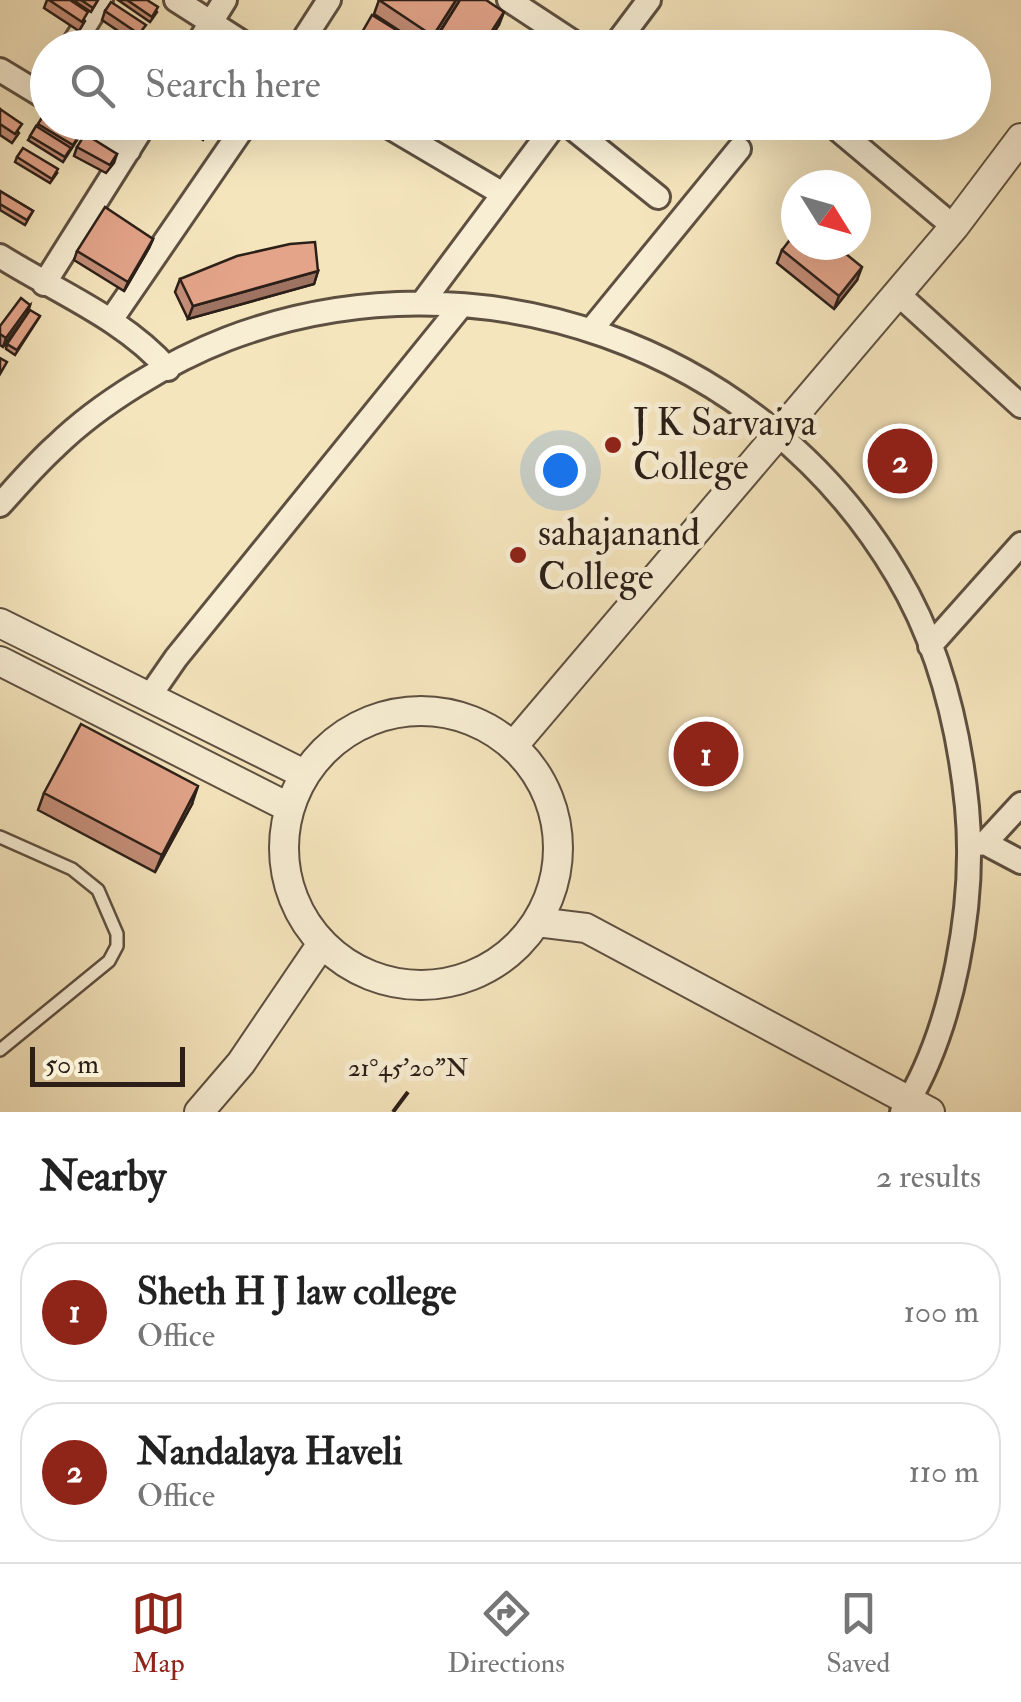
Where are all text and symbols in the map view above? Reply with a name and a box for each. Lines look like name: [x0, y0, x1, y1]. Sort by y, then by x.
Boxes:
search box: [30, 30, 991, 140]
icon: search: [65, 58, 120, 113]
text: Search here: [145, 61, 321, 109]
north arrow: [781, 170, 871, 260]
place label: J K Sarvaiya College: [632, 399, 817, 491]
pin: 2: [868, 424, 932, 498]
marker: J K Sarvaiya College: [602, 434, 624, 456]
your location: [535, 445, 586, 496]
place label: sahajanand College: [538, 509, 700, 601]
marker: sahajanand College: [507, 544, 529, 566]
pin: 1: [674, 716, 738, 792]
scale bar: [30, 1042, 185, 1086]
text: 50 m: [45, 1047, 99, 1082]
text: 21°45'20"N: [348, 1053, 469, 1084]
text: Nearby: [40, 1151, 166, 1203]
text: 2 results: [876, 1157, 981, 1197]
text: Sheth H J law college: [137, 1268, 456, 1316]
text: 1: [69, 1292, 80, 1332]
text: 100 m: [903, 1292, 979, 1332]
text: Office: [137, 1316, 215, 1356]
text: Nandalaya Haveli: [137, 1428, 403, 1476]
text: 2: [66, 1452, 83, 1492]
text: 110 m: [908, 1452, 979, 1492]
text: Office: [137, 1476, 215, 1516]
tab: Map: [131, 1586, 186, 1681]
tab: Directions: [447, 1586, 565, 1681]
tab: Saved: [826, 1586, 890, 1681]

